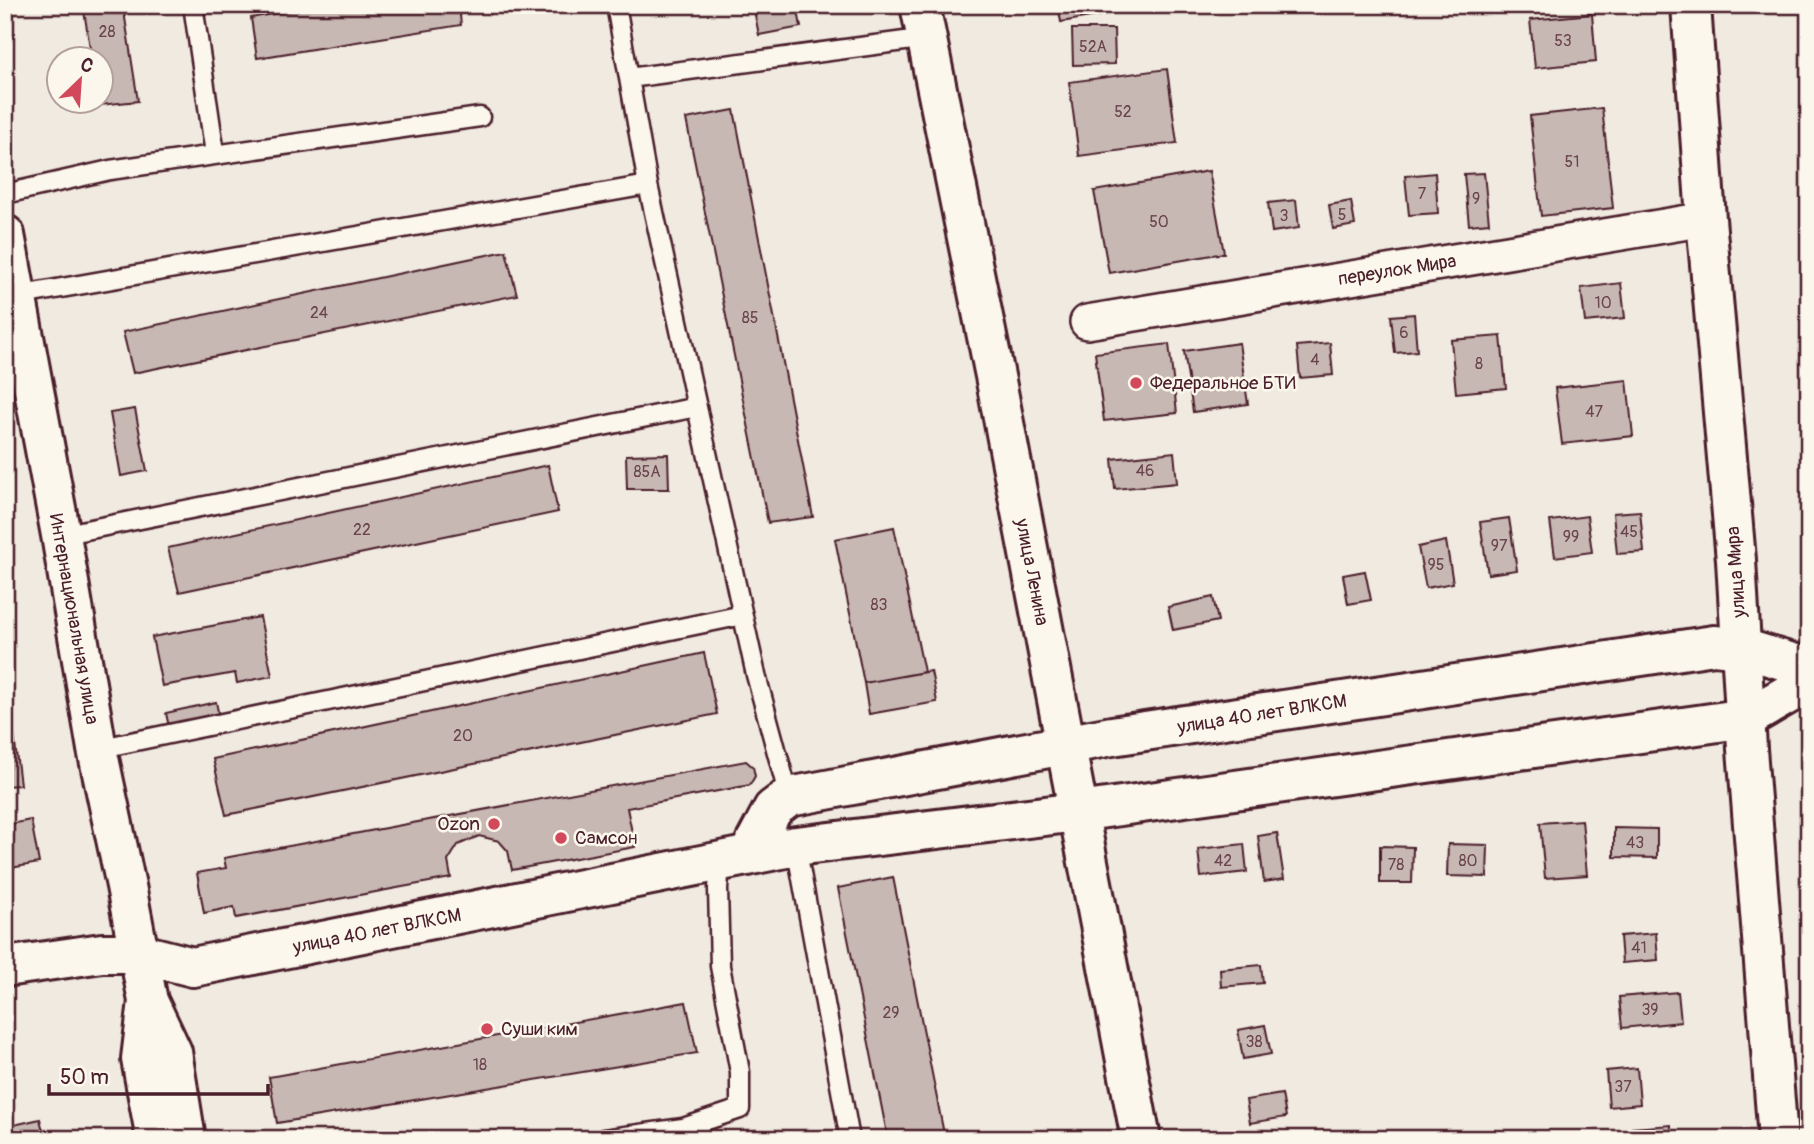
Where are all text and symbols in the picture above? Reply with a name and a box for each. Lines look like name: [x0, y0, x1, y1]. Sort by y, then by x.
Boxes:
house number: 28: [98, 22, 116, 42]
house number: 53: [1554, 31, 1572, 51]
house number: 52А: [1079, 37, 1107, 57]
north arrow: [46, 46, 116, 116]
text: С: [76, 52, 97, 79]
house number: 52: [1114, 102, 1132, 122]
house number: 51: [1565, 152, 1579, 172]
house number: 7: [1418, 184, 1427, 204]
house number: 9: [1472, 189, 1480, 209]
house number: 5: [1338, 205, 1346, 225]
house number: 3: [1280, 206, 1289, 226]
house number: 50: [1149, 212, 1169, 232]
street label: переулок Мира: [1336, 249, 1458, 291]
house number: 10: [1594, 293, 1612, 313]
house number: 24: [310, 303, 328, 323]
house number: 85: [742, 308, 758, 328]
house number: 6: [1399, 323, 1409, 343]
house number: 4: [1310, 350, 1320, 370]
house number: 8: [1475, 354, 1483, 374]
place label: Федеральное БТИ: [1150, 371, 1296, 395]
marker: Федеральное БТИ: [1128, 375, 1144, 391]
house number: 47: [1585, 402, 1603, 422]
house number: 46: [1136, 461, 1154, 481]
house number: 85А: [633, 462, 661, 482]
street label: Интернациональная улица: [44, 512, 104, 726]
street label: улица Ленина: [1010, 515, 1054, 628]
house number: 22: [353, 520, 371, 540]
house number: 45: [1620, 522, 1638, 542]
street label: улица Мира: [1721, 525, 1751, 619]
house number: 99: [1563, 527, 1579, 547]
house number: 97: [1491, 536, 1508, 556]
house number: 95: [1428, 555, 1444, 575]
house number: 83: [871, 595, 888, 615]
street label: улица 40 лет ВЛКСМ: [1175, 689, 1348, 739]
house number: 20: [453, 726, 473, 746]
place label: Ozon: [437, 812, 480, 836]
marker: Ozon: [486, 816, 502, 832]
place label: Самсон: [575, 826, 637, 850]
marker: Самсон: [553, 830, 569, 846]
house number: 43: [1626, 833, 1644, 853]
house number: 42: [1214, 851, 1232, 871]
house number: 80: [1459, 851, 1478, 871]
house number: 78: [1388, 855, 1404, 875]
street label: улица 40 лет ВЛКСМ: [290, 903, 463, 959]
house number: 41: [1631, 938, 1647, 958]
house number: 39: [1641, 1000, 1659, 1020]
house number: 29: [882, 1003, 900, 1023]
place label: Суши ким: [501, 1017, 578, 1041]
marker: Суши ким: [479, 1021, 495, 1037]
house number: 38: [1246, 1032, 1263, 1052]
scale bar: [49, 1053, 268, 1097]
house number: 18: [473, 1055, 487, 1075]
text: 50 m: [60, 1064, 109, 1091]
house number: 37: [1614, 1077, 1632, 1097]

